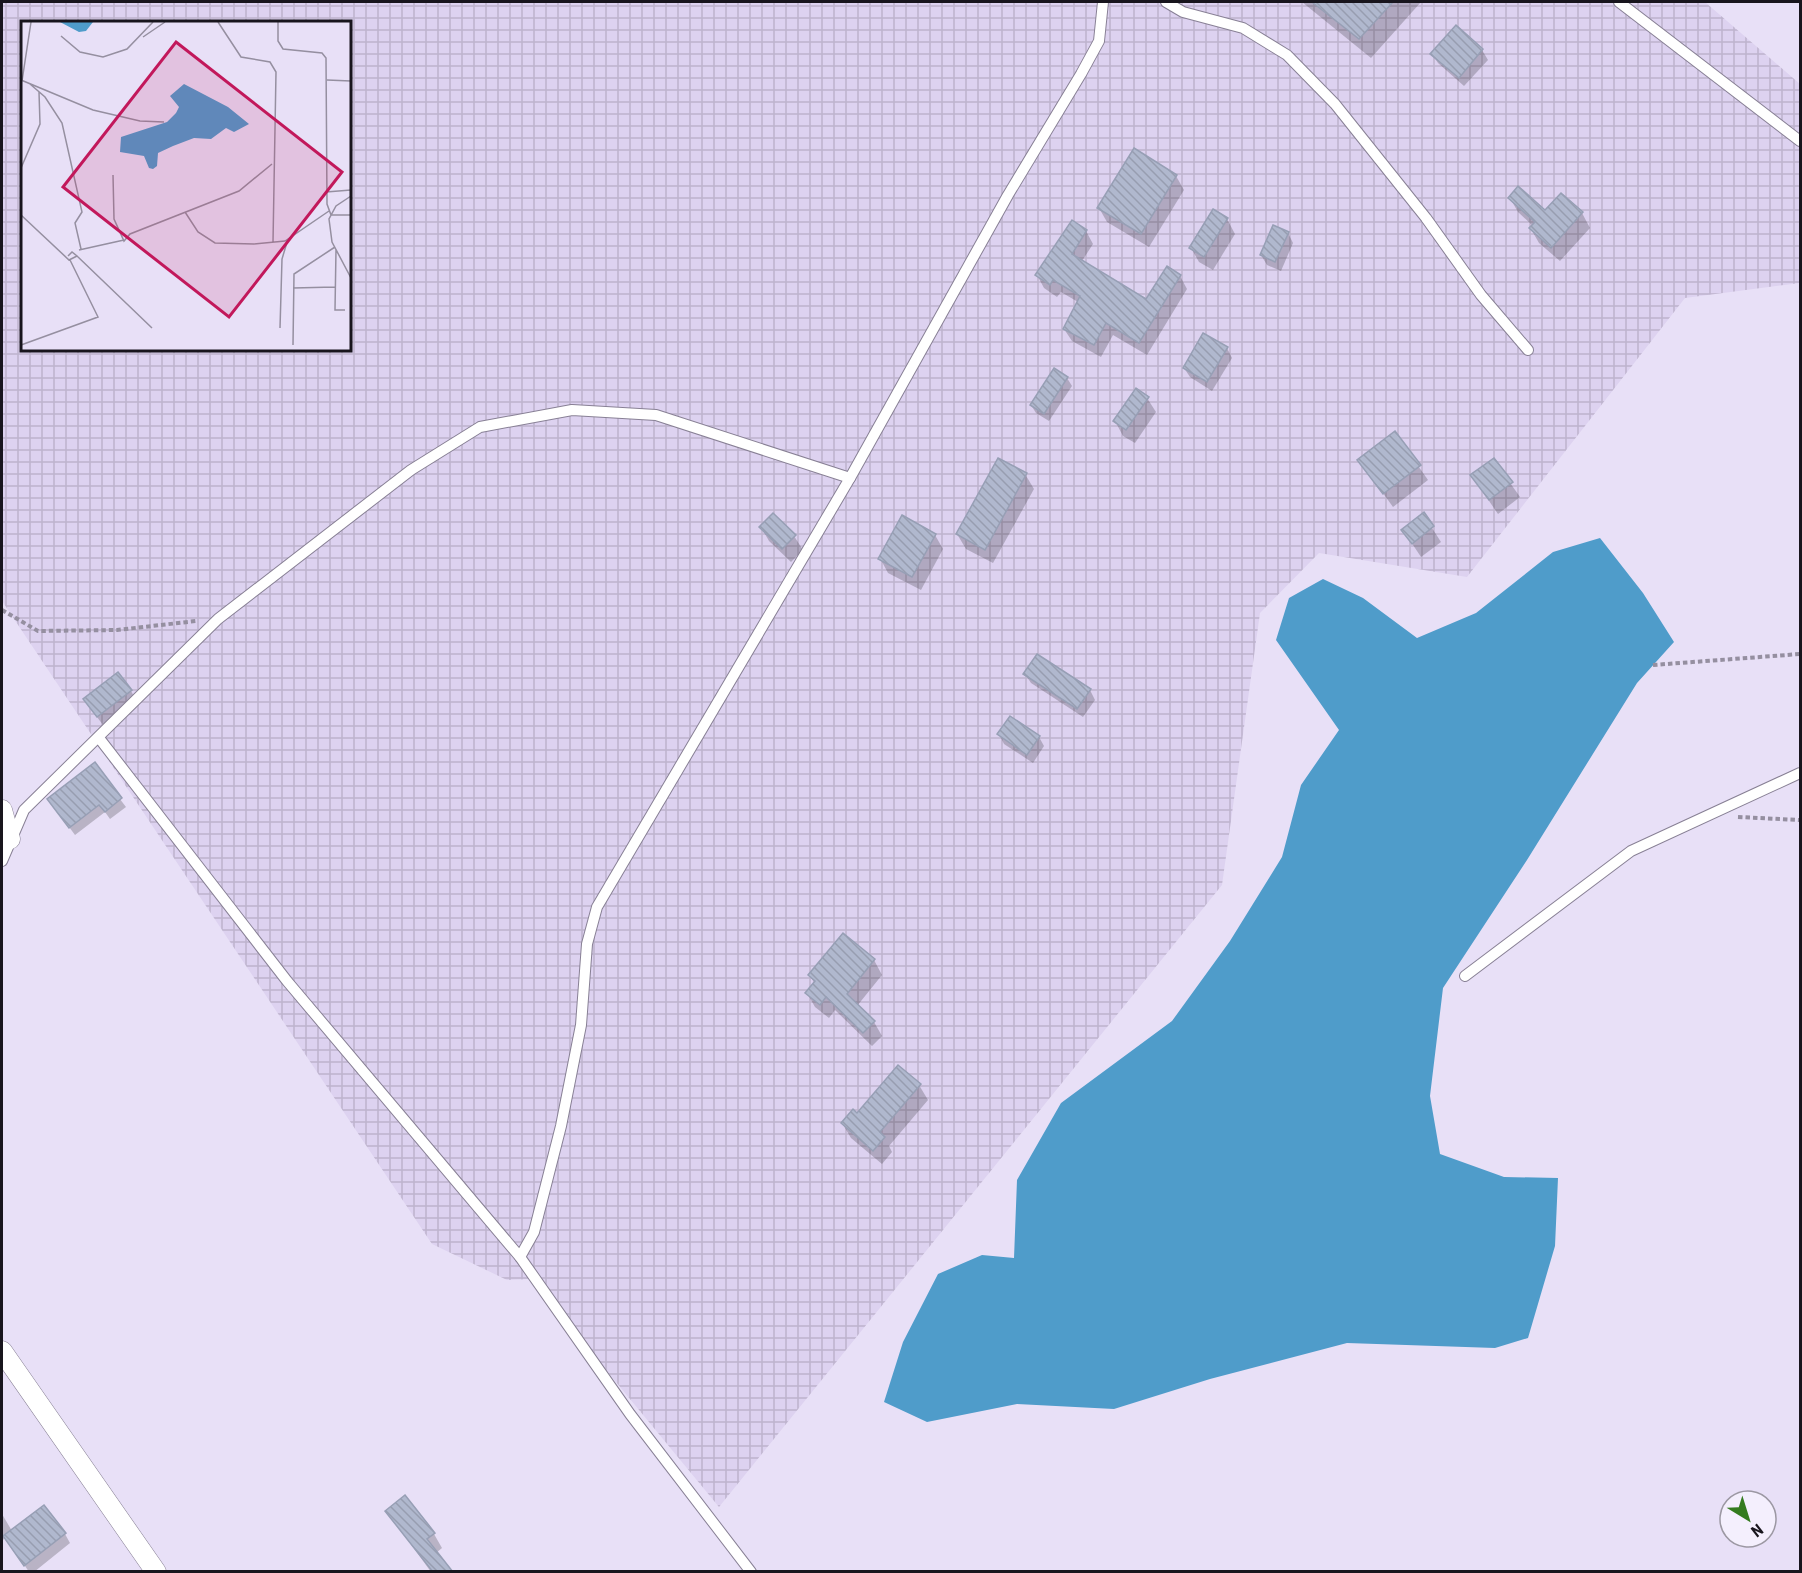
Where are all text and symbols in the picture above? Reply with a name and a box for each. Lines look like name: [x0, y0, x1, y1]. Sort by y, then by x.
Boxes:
inset map: [21, 21, 351, 351]
north arrow: [1718, 1489, 1778, 1549]
text: N: [1747, 1520, 1767, 1541]

